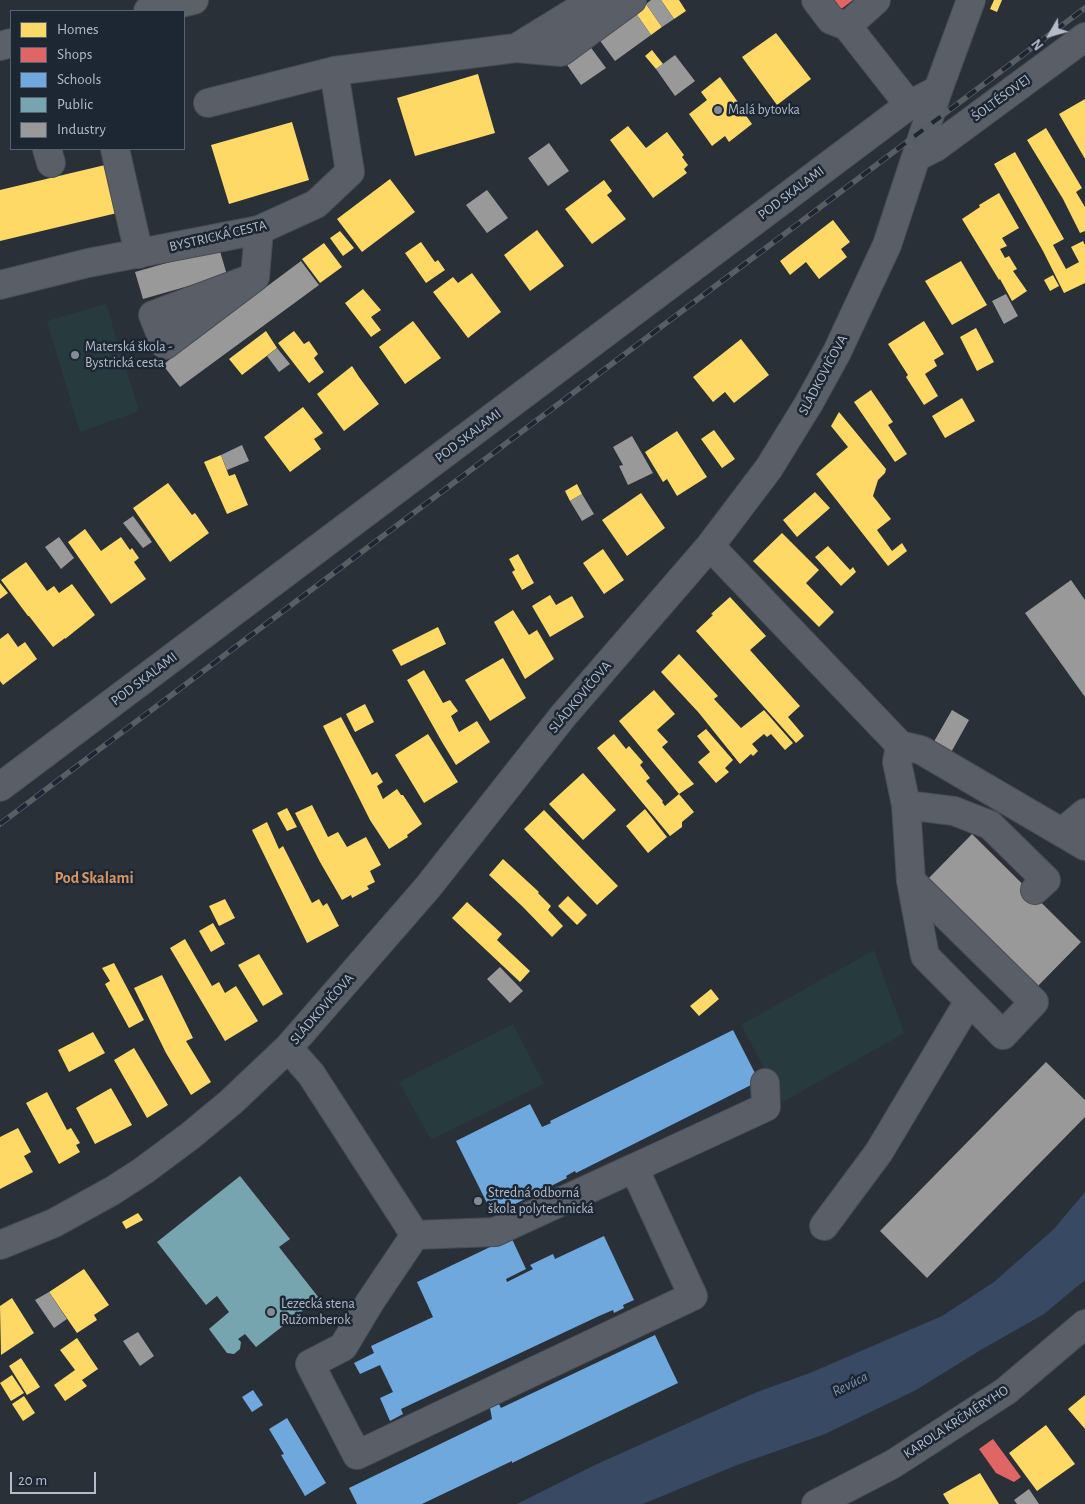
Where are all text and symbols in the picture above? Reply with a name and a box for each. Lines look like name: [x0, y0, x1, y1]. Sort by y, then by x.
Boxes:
legend: [10, 10, 185, 150]
north arrow: [1025, 10, 1075, 60]
text: Homes: [57, 22, 99, 37]
text: N: [1030, 36, 1047, 52]
text: Shops: [57, 47, 92, 62]
street label: ŠOLTÉSOVEJ: [968, 71, 1034, 125]
text: Schools: [57, 72, 101, 87]
text: Public: [57, 97, 93, 112]
place label: Malá bytovka: [728, 102, 800, 118]
marker: Malá bytovka: [712, 104, 724, 116]
text: Industry: [57, 122, 106, 137]
street label: POD SKALAMI: [755, 163, 827, 223]
street label: BYSTRICKÁ CESTA: [168, 217, 268, 255]
street label: SLÁDKOVIČOVA: [795, 332, 851, 418]
place label: Materská škola - Bystrická cesta: [85, 339, 172, 372]
marker: Materská škola - Bystrická cesta: [69, 349, 81, 361]
street label: POD SKALAMI: [432, 406, 504, 466]
street label: POD SKALAMI: [108, 649, 180, 709]
street label: SLÁDKOVIČOVA: [545, 658, 615, 736]
district label: Pod Skalami: [54, 868, 134, 888]
street label: SLÁDKOVIČOVA: [287, 970, 357, 1048]
place label: Stredná odborná škola polytechnická: [488, 1185, 594, 1218]
marker: Stredná odborná škola polytechnická: [472, 1195, 484, 1207]
place label: Lezecká stena Ružomberok: [281, 1296, 355, 1328]
marker: Lezecká stena Ružomberok: [265, 1306, 277, 1318]
water label: Revúca: [829, 1367, 871, 1401]
street label: KAROLA KRČMÉRYHO: [900, 1382, 1012, 1462]
scale bar: [12, 1462, 99, 1494]
text: 20 m: [18, 1473, 47, 1488]

